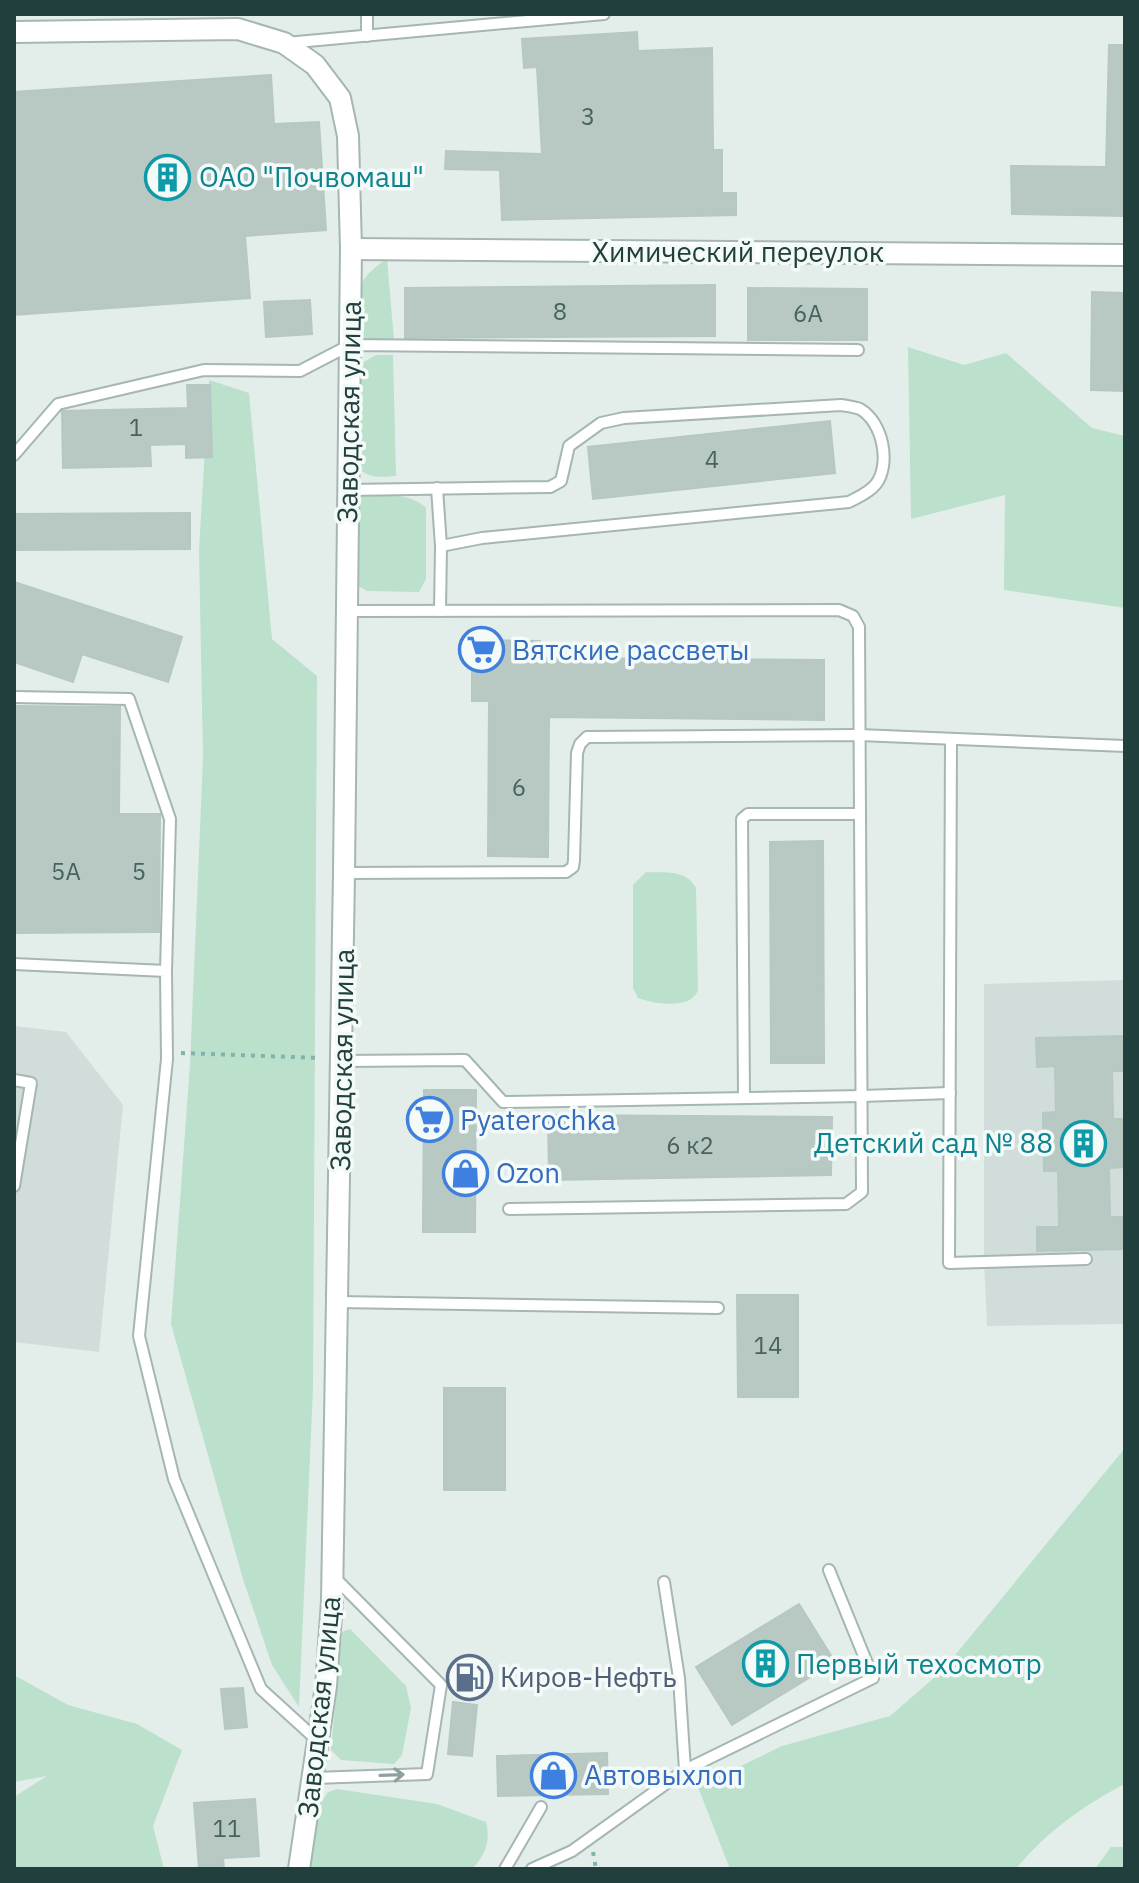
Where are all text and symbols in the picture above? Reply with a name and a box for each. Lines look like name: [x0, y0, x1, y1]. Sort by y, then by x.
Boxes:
house number: 3: [581, 100, 595, 132]
building icon: ОАО "Почвомаш": [144, 153, 192, 201]
place label: ОАО "Почвомаш": [199, 158, 424, 195]
street label: Химический переулок: [592, 233, 884, 270]
house number: 8: [553, 295, 567, 327]
house number: 6А: [793, 297, 823, 329]
street label: Заводская улица: [328, 300, 369, 524]
house number: 1: [129, 411, 143, 443]
house number: 4: [705, 443, 719, 475]
supermarket icon: Вятские рассветы: [457, 626, 505, 674]
place label: Вятские рассветы: [512, 631, 749, 668]
house number: 6: [512, 771, 526, 803]
house number: 5А: [51, 855, 81, 887]
house number: 5: [132, 855, 146, 887]
street label: Заводская улица: [321, 948, 362, 1172]
supermarket icon: Pyaterochka: [405, 1096, 453, 1144]
place label: Pyaterochka: [460, 1101, 616, 1138]
building icon: Детский сад № 88: [1060, 1119, 1108, 1167]
place label: Детский сад № 88: [814, 1124, 1053, 1161]
house number: 6 к2: [666, 1129, 714, 1161]
shop icon: Ozon: [441, 1149, 489, 1197]
place label: Ozon: [496, 1154, 560, 1191]
house number: 14: [754, 1329, 782, 1361]
street label: Заводская улица: [288, 1594, 349, 1820]
building icon: Первый техосмотр: [741, 1640, 789, 1688]
place label: Первый техосмотр: [796, 1645, 1042, 1682]
fuel station icon: Киров-Нефть: [445, 1653, 493, 1701]
place label: Киров-Нефть: [500, 1658, 677, 1695]
shop icon: Автовыхлоп: [529, 1751, 577, 1799]
place label: Автовыхлоп: [584, 1756, 743, 1793]
one-way arrow: [378, 1768, 405, 1783]
house number: 11: [213, 1812, 241, 1844]

